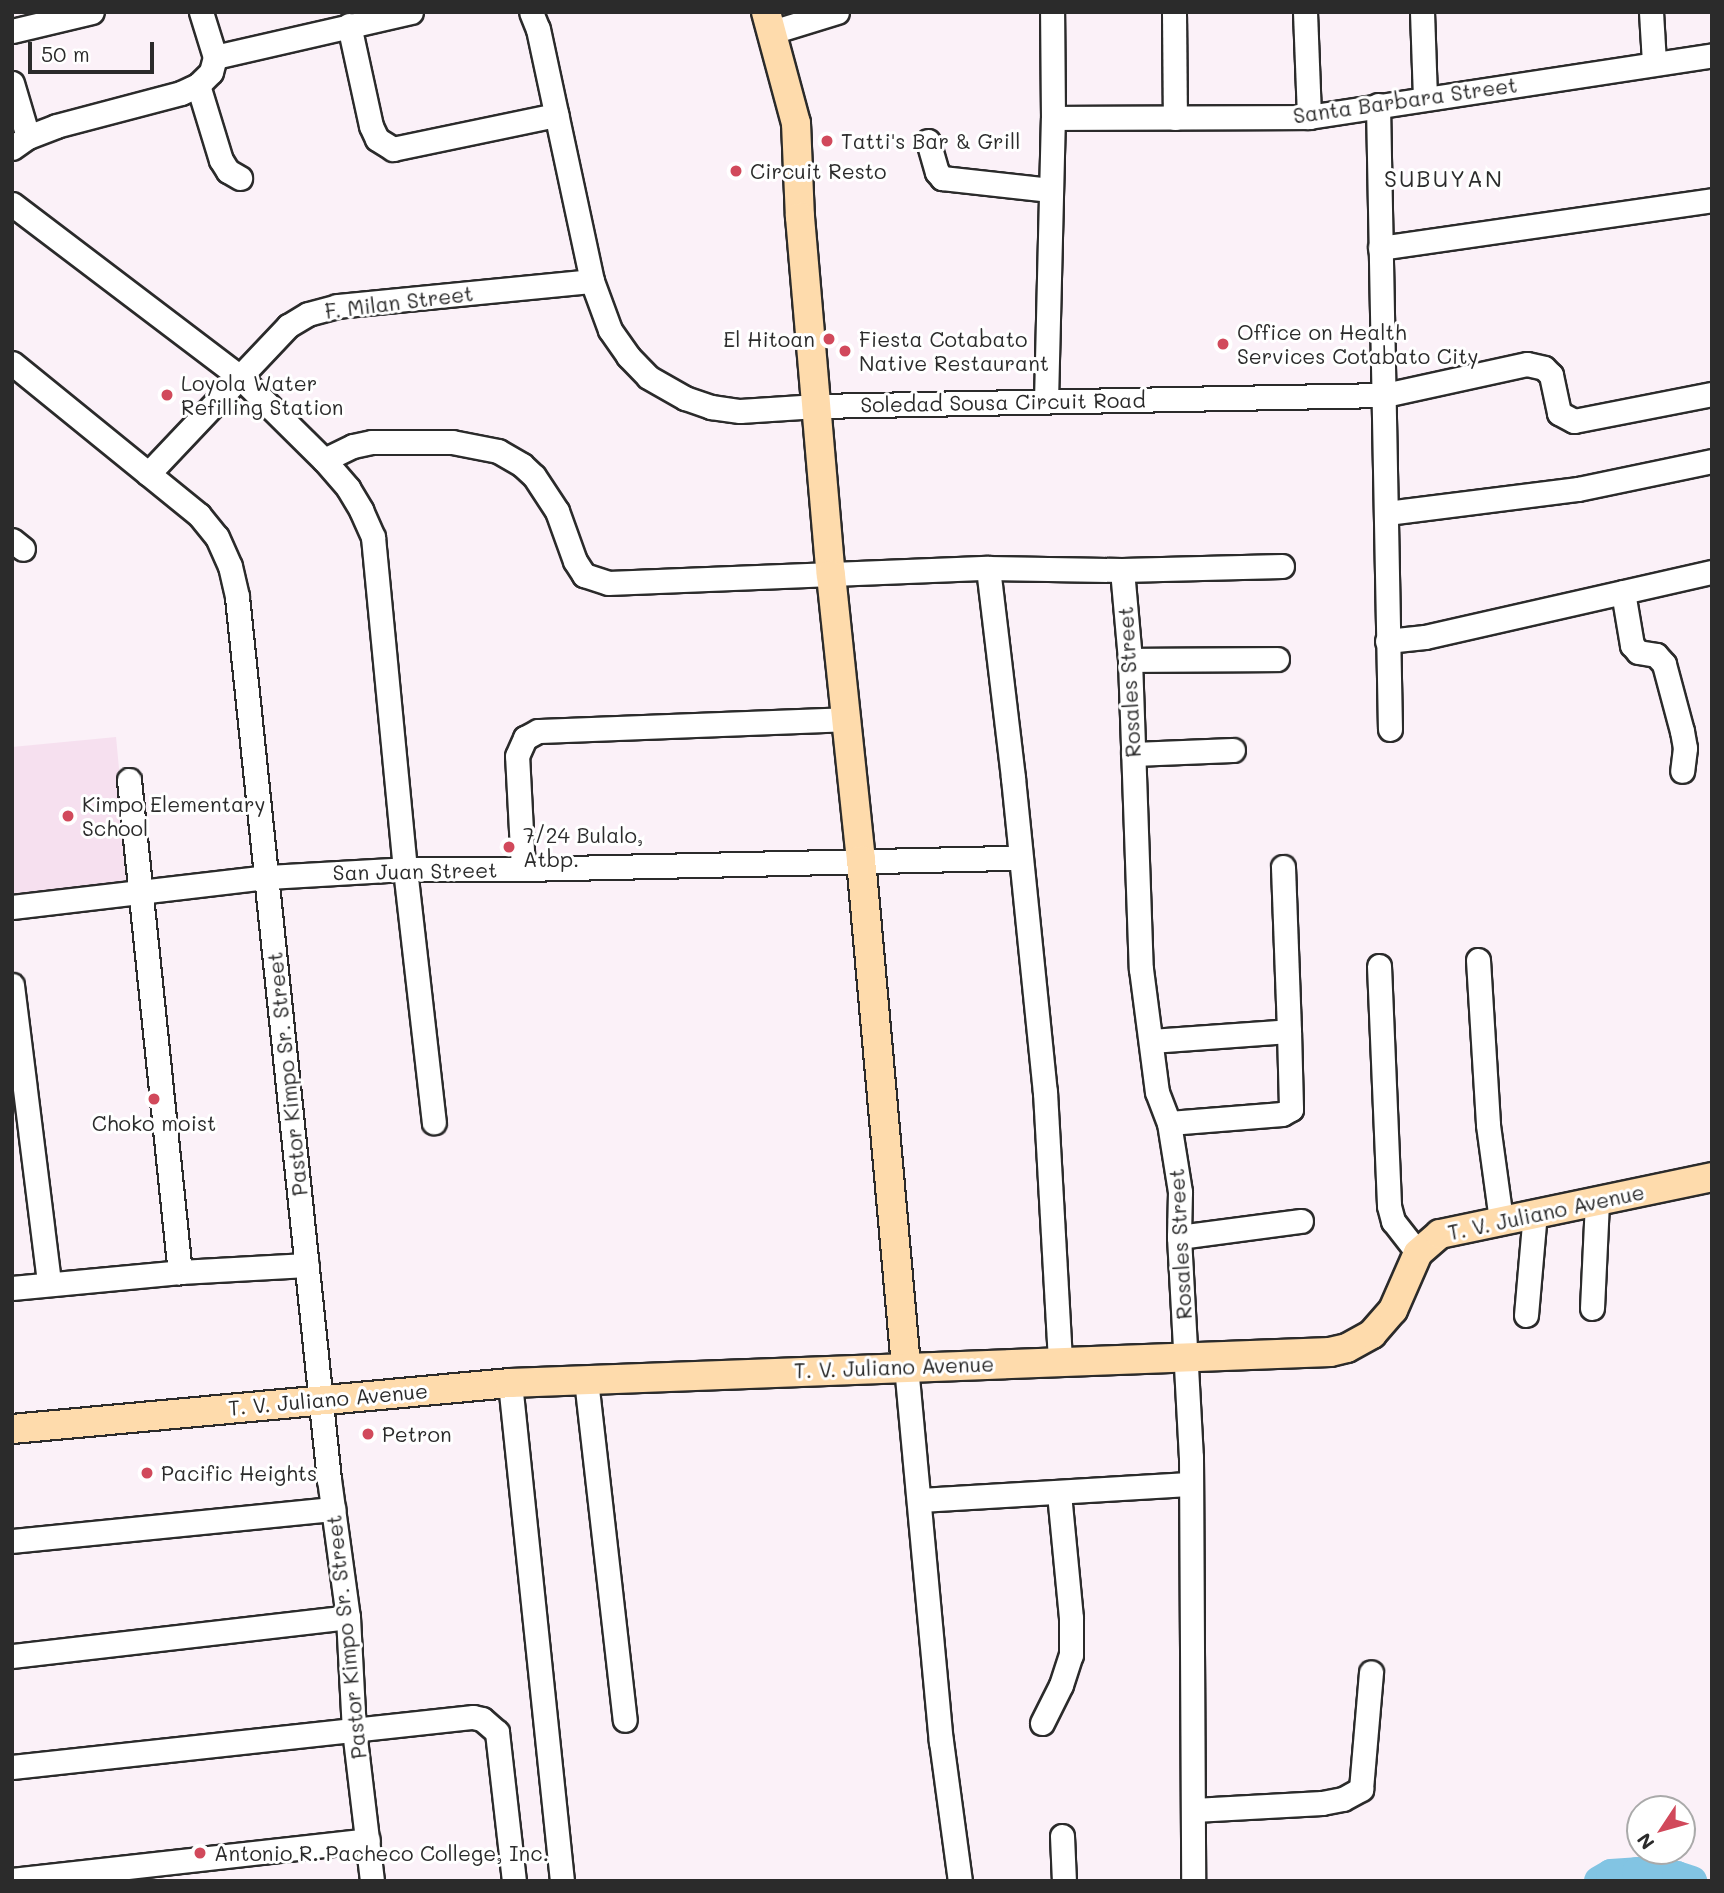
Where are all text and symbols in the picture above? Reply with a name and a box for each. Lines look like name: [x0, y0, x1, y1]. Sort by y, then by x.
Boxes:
scale bar: [32, 28, 158, 72]
text: 50 m: [41, 40, 90, 67]
street label: Santa Barbara Street: [1291, 72, 1519, 128]
place label: Tatti's Bar & Grill: [841, 128, 1021, 154]
marker: Tatti's Bar & Grill: [819, 133, 835, 149]
place label: Circuit Resto: [750, 158, 887, 184]
marker: Circuit Resto: [728, 163, 744, 179]
district label: SUBUYAN: [1385, 164, 1503, 192]
street label: F. Milan Street: [323, 280, 475, 324]
place label: Office on Health Services Cotabato City: [1237, 319, 1478, 369]
place label: El Hitoan: [723, 326, 815, 352]
place label: Fiesta Cotabato Native Restaurant: [859, 326, 1049, 376]
marker: El Hitoan: [821, 331, 837, 347]
marker: Office on Health Services Cotabato City: [1215, 336, 1231, 352]
marker: Fiesta Cotabato Native Restaurant: [837, 343, 853, 359]
place label: Loyola Water Refilling Station: [181, 370, 343, 420]
marker: Loyola Water Refilling Station: [159, 387, 175, 403]
street label: Soledad Sousa Circuit Road: [860, 387, 1146, 417]
street label: Rosales Street: [1112, 606, 1146, 758]
place label: Kimpo Elementary School: [82, 791, 266, 841]
marker: Kimpo Elementary School: [60, 808, 76, 824]
place label: 7/24 Bulalo, Atbp.: [523, 822, 643, 872]
marker: 7/24 Bulalo, Atbp.: [501, 839, 517, 855]
street label: San Juan Street: [333, 857, 497, 885]
street label: Pastor Kimpo Sr. Street: [262, 951, 312, 1197]
marker: Choko moist: [146, 1091, 162, 1107]
place label: Choko moist: [92, 1110, 216, 1136]
street label: Rosales Street: [1163, 1168, 1197, 1320]
street label: T. V. Juliano Avenue: [1445, 1179, 1647, 1245]
street label: T. V. Juliano Avenue: [794, 1351, 994, 1383]
street label: T. V. Juliano Avenue: [227, 1378, 429, 1420]
place label: Petron: [382, 1421, 452, 1447]
marker: Petron: [360, 1426, 376, 1442]
place label: Pacific Heights: [161, 1460, 317, 1486]
marker: Pacific Heights: [139, 1465, 155, 1481]
street label: Pastor Kimpo Sr. Street: [321, 1514, 371, 1760]
north arrow: [1626, 1795, 1696, 1865]
text: N: [1631, 1828, 1660, 1855]
place label: Antonio R. Pacheco College, Inc.: [214, 1840, 549, 1866]
marker: Antonio R. Pacheco College, Inc.: [192, 1845, 208, 1861]

